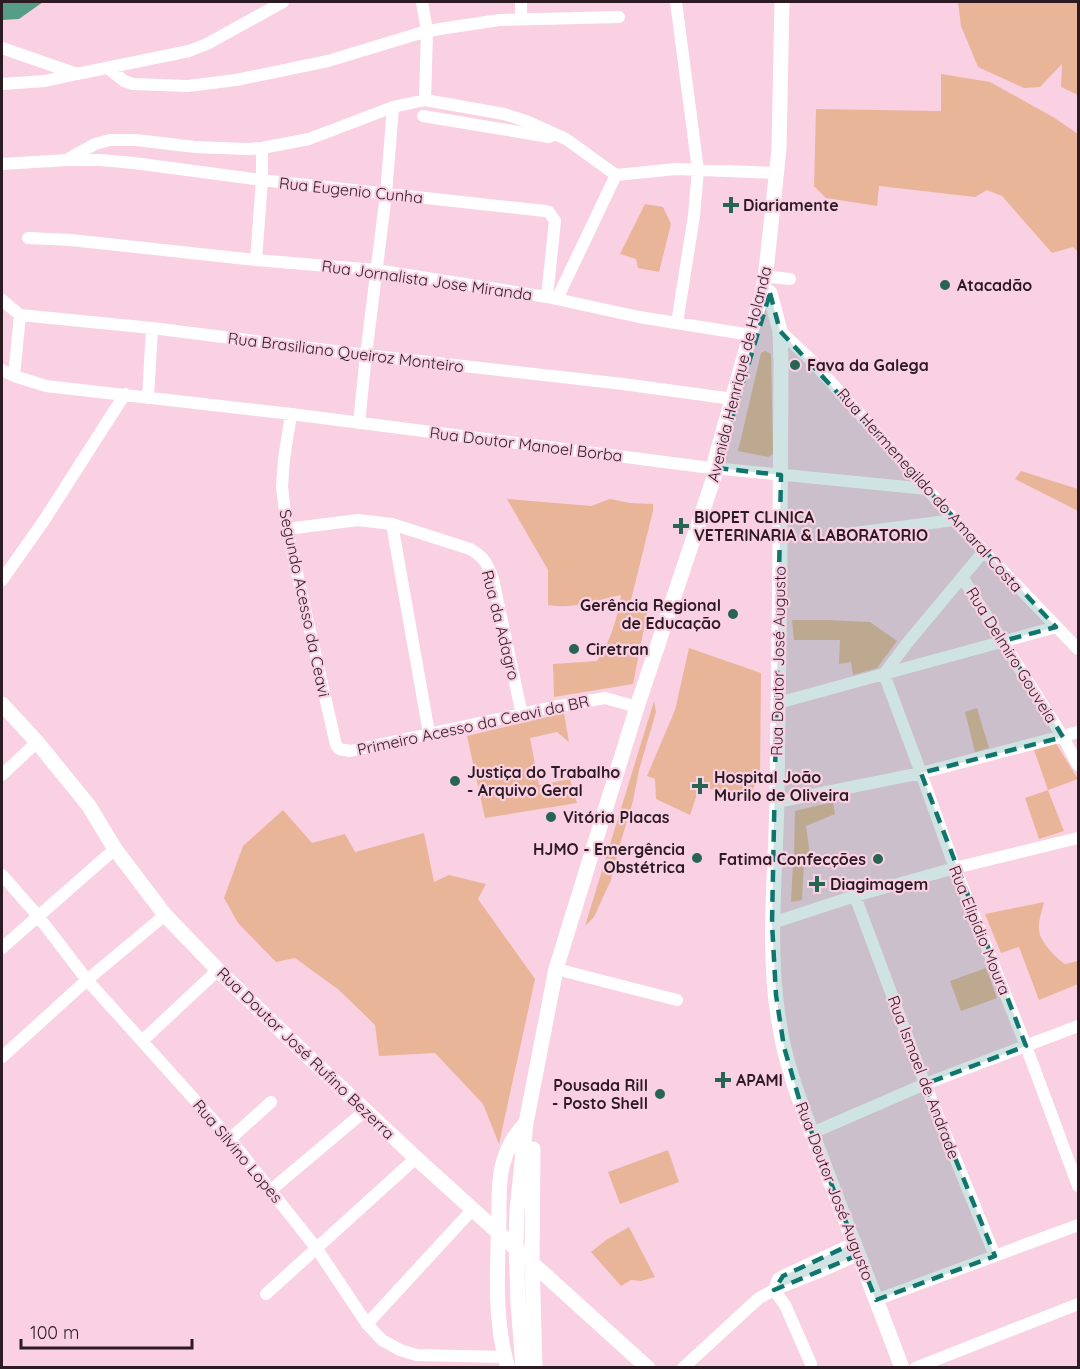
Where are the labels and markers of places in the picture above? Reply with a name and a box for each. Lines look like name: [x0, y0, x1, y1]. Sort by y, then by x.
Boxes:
place label: Diariamente: [743, 195, 839, 215]
marker: Diariamente: [724, 198, 738, 212]
place label: Atacadão: [957, 275, 1032, 295]
marker: Atacadão: [938, 278, 952, 292]
place label: Fava da Galega: [807, 355, 929, 375]
marker: Fava da Galega: [788, 358, 802, 372]
place label: BIOPET CLINICA VETERINARIA & LABORATORIO: [694, 507, 928, 545]
marker: BIOPET CLINICA VETERINARIA & LABORATORIO: [672, 517, 690, 535]
place label: Gerência Regional de Educação: [580, 595, 721, 633]
marker: Gerência Regional de Educação: [726, 607, 740, 621]
place label: Ciretran: [586, 639, 649, 659]
marker: Ciretran: [567, 642, 581, 656]
place label: Justiça do Trabalho - Arquivo Geral: [467, 762, 620, 800]
place label: Hospital João Murilo de Oliveira: [714, 767, 849, 805]
marker: Justiça do Trabalho - Arquivo Geral: [448, 774, 462, 788]
marker: Hospital João Murilo de Oliveira: [691, 777, 709, 795]
place label: Vitória Placas: [563, 807, 670, 827]
marker: Vitória Placas: [544, 810, 558, 824]
place label: HJMO - Emergência Obstétrica: [533, 839, 685, 877]
place label: Fatima Confecções: [718, 849, 866, 869]
marker: HJMO - Emergência Obstétrica: [690, 851, 704, 865]
marker: Fatima Confecções: [871, 852, 885, 866]
place label: Diagimagem: [830, 874, 928, 894]
marker: Diagimagem: [808, 875, 826, 893]
place label: APAMI: [736, 1070, 783, 1090]
marker: APAMI: [714, 1071, 732, 1089]
place label: Pousada Rill - Posto Shell: [552, 1075, 648, 1113]
marker: Pousada Rill - Posto Shell: [653, 1087, 667, 1101]

